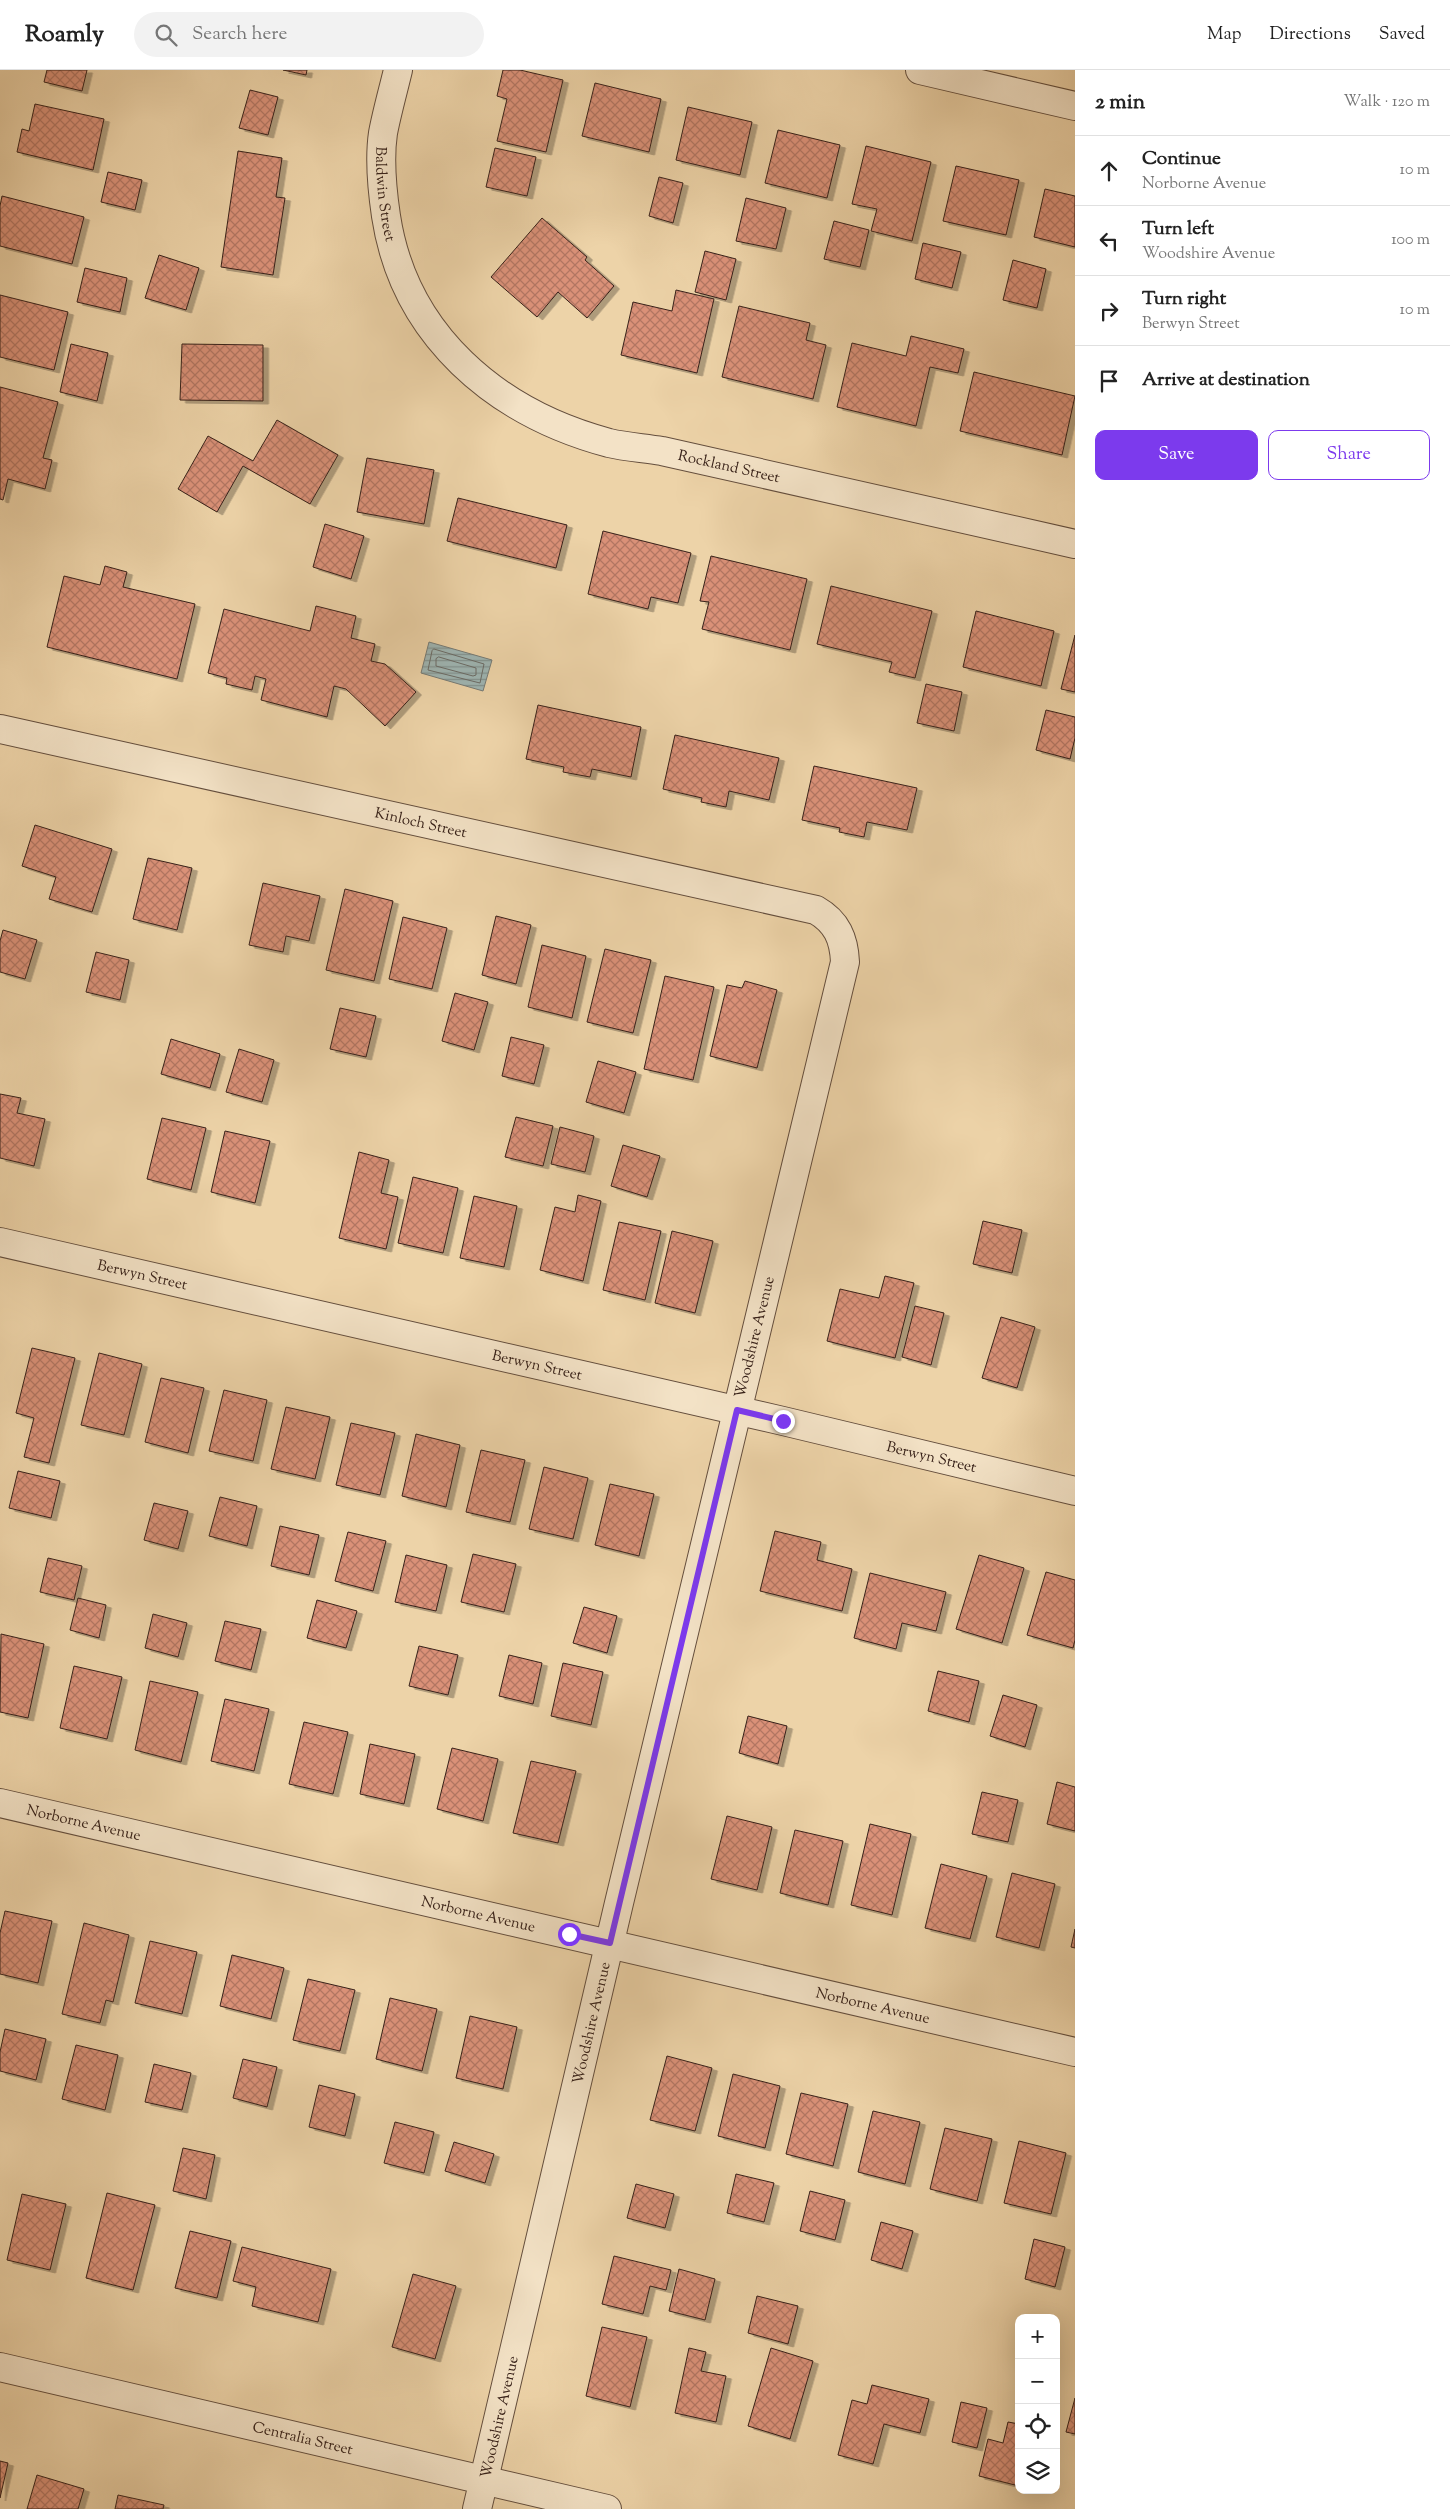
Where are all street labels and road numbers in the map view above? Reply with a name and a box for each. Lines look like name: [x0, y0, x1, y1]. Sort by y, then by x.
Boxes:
street label: Baldwin Street: [369, 146, 400, 244]
street label: Rockland Street: [676, 446, 782, 489]
street label: Kinloch Street: [372, 803, 469, 844]
street label: Berwyn Street: [95, 1256, 189, 1296]
street label: Woodshire Avenue: [730, 1274, 781, 1401]
street label: Berwyn Street: [490, 1346, 584, 1387]
street label: Berwyn Street: [884, 1437, 978, 1479]
street label: Norborne Avenue: [24, 1800, 143, 1847]
street label: Norborne Avenue: [419, 1892, 537, 1939]
street label: Woodshire Avenue: [568, 1960, 617, 2087]
street label: Norborne Avenue: [813, 1983, 932, 2030]
street label: Woodshire Avenue: [476, 2354, 525, 2481]
street label: Centralia Street: [250, 2417, 355, 2461]

